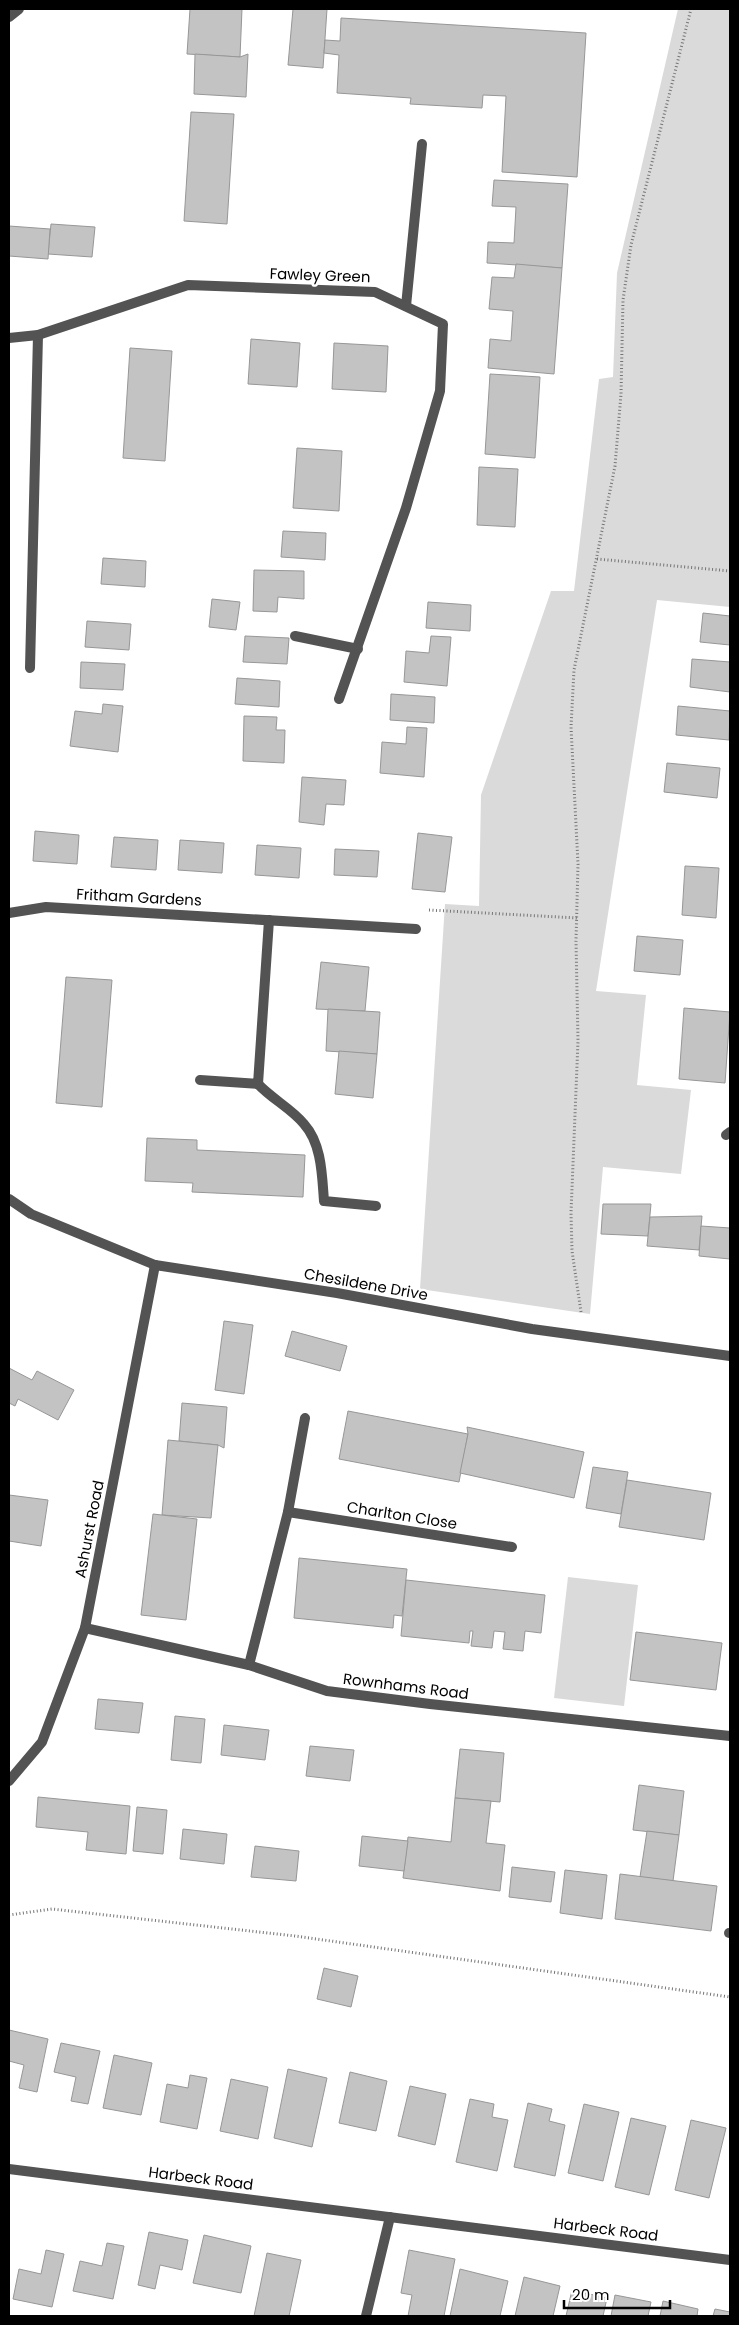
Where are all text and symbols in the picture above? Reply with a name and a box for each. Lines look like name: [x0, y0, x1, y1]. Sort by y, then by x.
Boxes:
street label: Fawley Green: [269, 263, 371, 287]
street label: Fritham Gardens: [76, 883, 203, 911]
street label: Chesildene Drive: [302, 1263, 430, 1305]
street label: Ashurst Road: [69, 1478, 109, 1580]
street label: Charlton Close: [345, 1496, 459, 1534]
street label: Rownhams Road: [342, 1668, 470, 1704]
street label: Harbeck Road: [147, 2161, 255, 2195]
street label: Harbeck Road: [552, 2212, 660, 2246]
scale bar: [564, 2278, 670, 2310]
text: 20 m: [572, 2284, 610, 2305]

